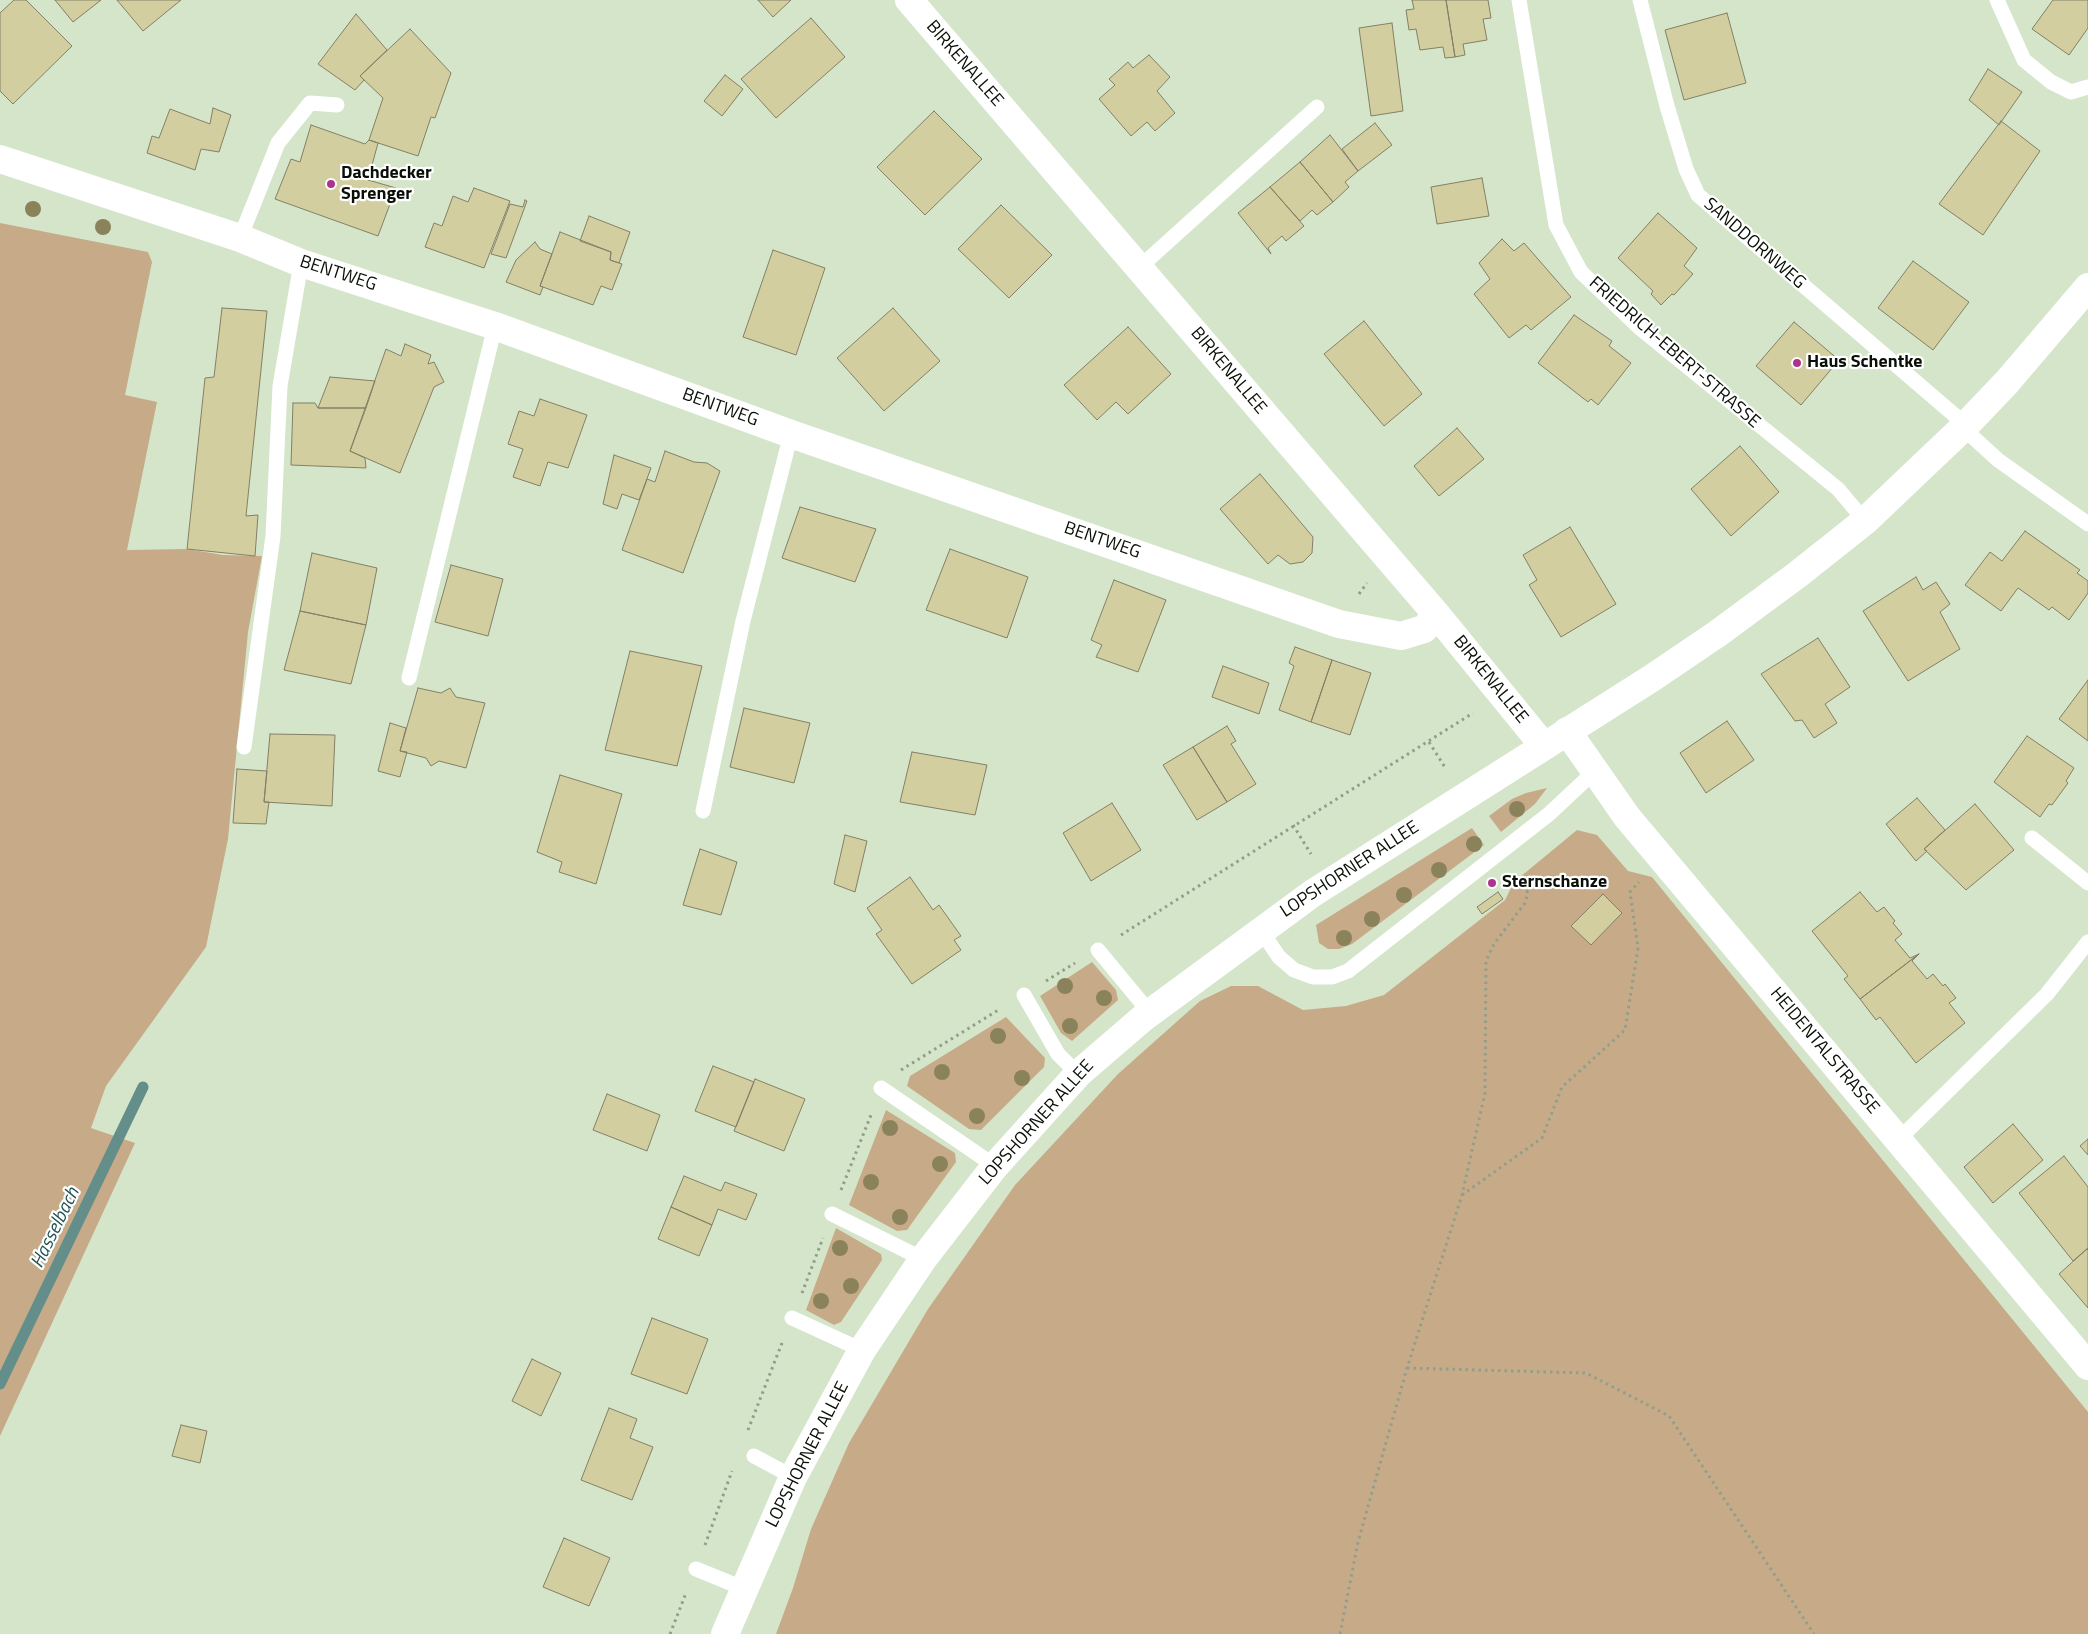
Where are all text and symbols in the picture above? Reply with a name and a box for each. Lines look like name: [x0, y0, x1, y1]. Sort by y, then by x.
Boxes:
street label: BIRKENALLEE: [921, 17, 1007, 111]
place label: Dachdecker Sprenger: [341, 163, 432, 205]
marker: Dachdecker Sprenger: [325, 178, 337, 190]
street label: SANDDORNWEG: [1699, 194, 1809, 294]
street label: BENTWEG: [297, 251, 379, 297]
street label: FRIEDRICH-EBERT-STRASSE: [1584, 273, 1764, 433]
street label: BIRKENALLEE: [1185, 323, 1271, 419]
place label: Haus Schentke: [1807, 352, 1923, 374]
marker: Haus Schentke: [1791, 357, 1803, 369]
street label: BENTWEG: [679, 384, 761, 432]
street label: BENTWEG: [1061, 518, 1143, 564]
street label: BIRKENALLEE: [1448, 632, 1532, 728]
street label: LOPSHORNER ALLEE: [1277, 817, 1423, 923]
place label: Sternschanze: [1502, 872, 1607, 894]
marker: Sternschanze: [1486, 877, 1498, 889]
street label: HEIDENTALSTRASSE: [1765, 983, 1883, 1119]
street label: LOPSHORNER ALLEE: [975, 1056, 1099, 1190]
water label: Hasselbach: [27, 1184, 85, 1272]
street label: LOPSHORNER ALLEE: [762, 1378, 854, 1532]

